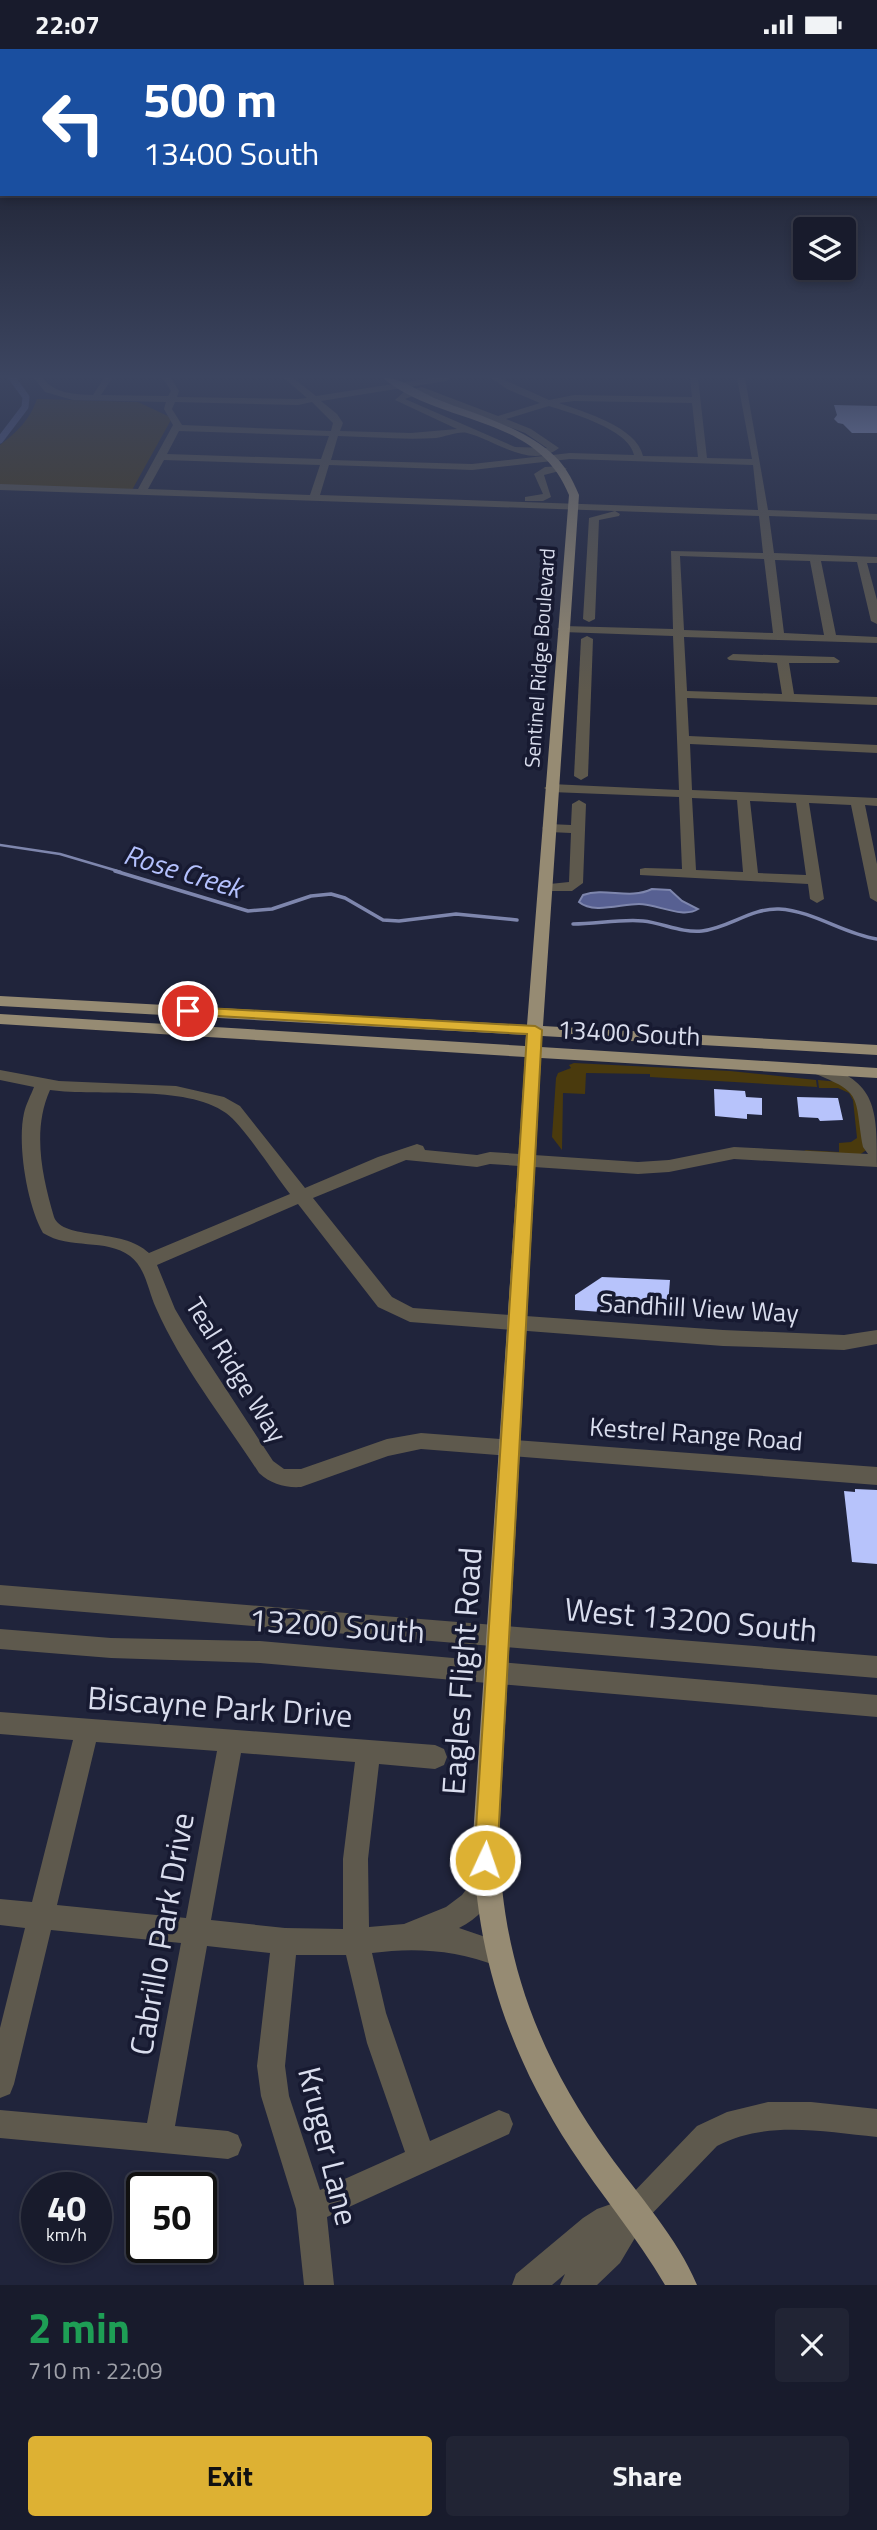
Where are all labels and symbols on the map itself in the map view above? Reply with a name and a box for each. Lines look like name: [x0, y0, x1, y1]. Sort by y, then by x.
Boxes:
street label: Sentinel Ridge Boulevard: [515, 547, 563, 769]
water label: Rose Creek: [119, 832, 251, 910]
pin: [158, 981, 218, 1041]
street label: 13400 South: [556, 1009, 702, 1056]
street label: Sandhill View Way: [598, 1283, 800, 1332]
street label: Teal Ridge Way: [176, 1289, 297, 1450]
street label: Kestrel Range Road: [588, 1407, 804, 1460]
street label: Eagles Flight Road: [428, 1546, 494, 1796]
street label: West 13200 South: [563, 1584, 819, 1654]
street label: 13200 South: [247, 1595, 427, 1655]
street label: Biscayne Park Drive: [86, 1673, 354, 1739]
street label: Cabrillo Park Drive: [116, 1809, 206, 2059]
position arrow: [448, 1823, 522, 1897]
street label: Kruger Lane: [286, 2062, 372, 2230]
speed limit sign: 50: [126, 2172, 217, 2263]

